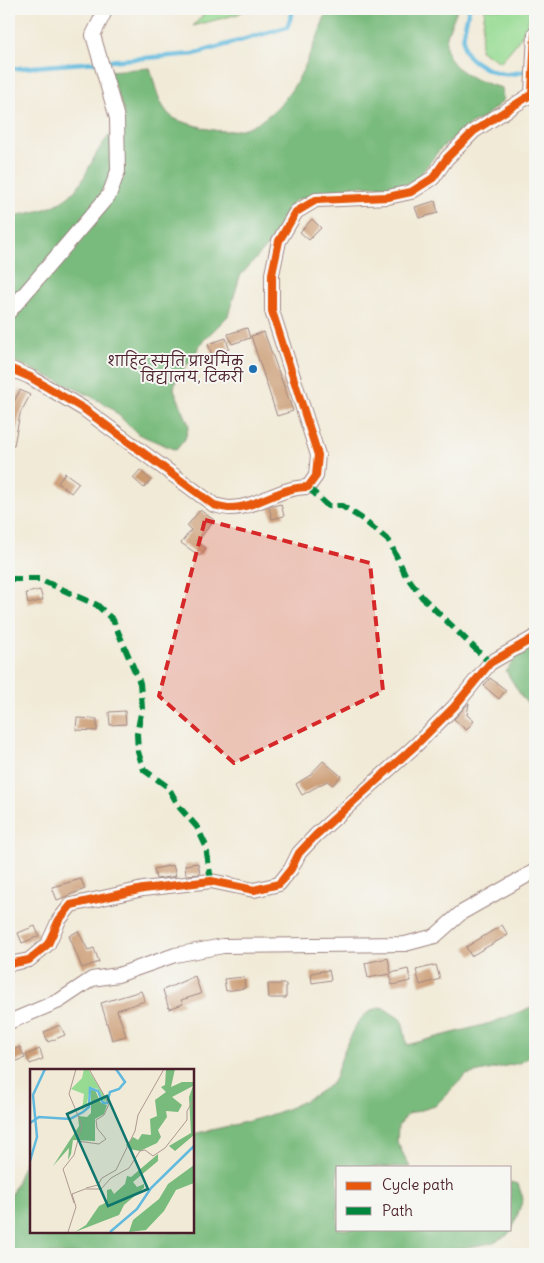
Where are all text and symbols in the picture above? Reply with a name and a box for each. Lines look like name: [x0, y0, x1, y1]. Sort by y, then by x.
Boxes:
place label: शाहिद स्मृति प्राथमिक विद्यालय, टिकरी: [107, 350, 244, 386]
marker: शाहिद स्मृति प्राथमिक विद्यालय, टिकरी: [247, 363, 259, 375]
inset map: [30, 1069, 194, 1233]
legend: [336, 1166, 512, 1230]
text: Cycle path: [382, 1175, 454, 1194]
text: Path: [382, 1201, 413, 1220]

